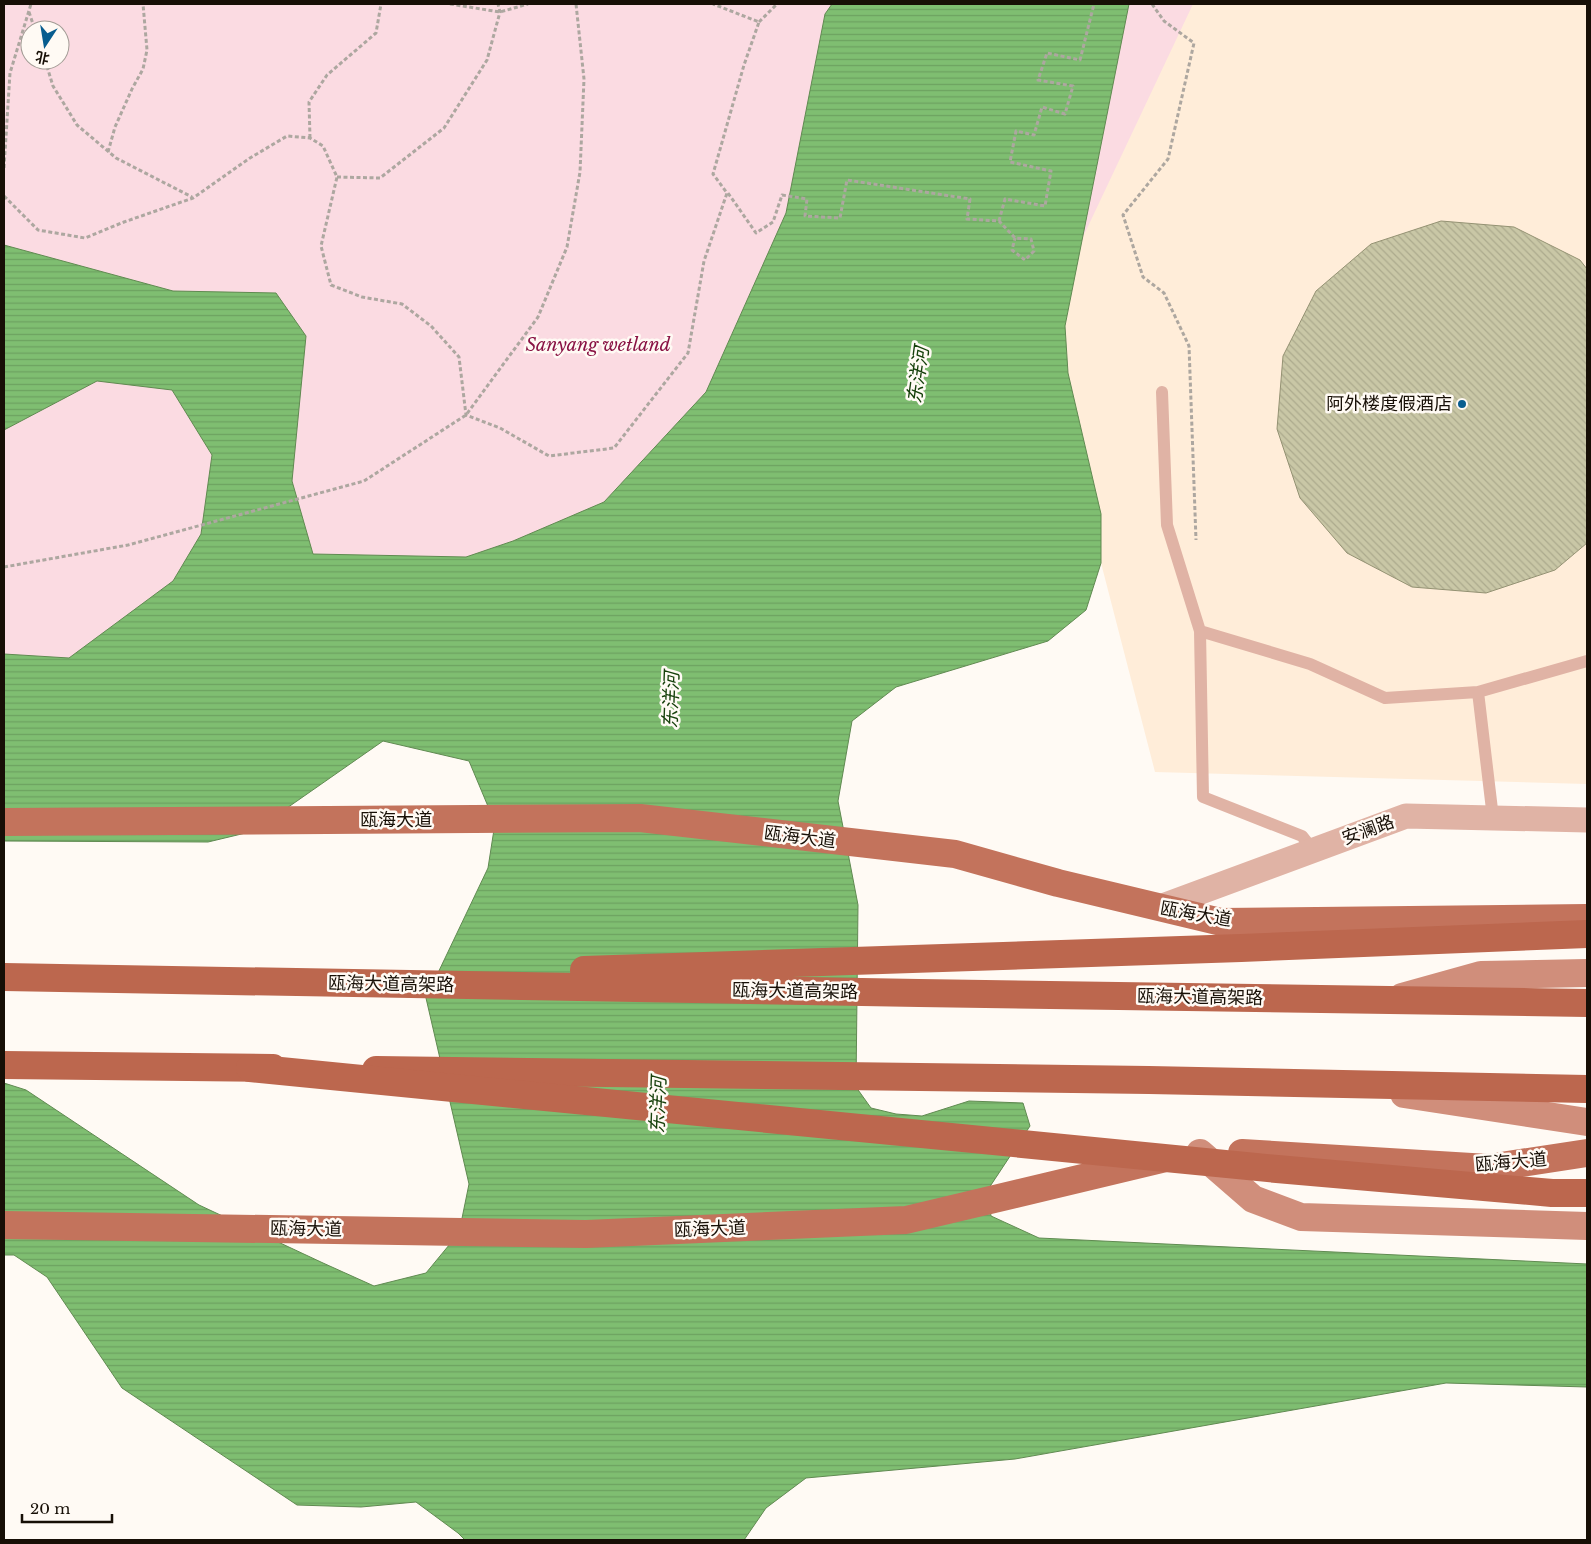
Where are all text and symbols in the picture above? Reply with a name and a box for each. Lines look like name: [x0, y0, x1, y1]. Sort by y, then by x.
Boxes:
north arrow: [20, 20, 70, 70]
text: 北: [34, 47, 51, 68]
park label: Sanyang wetland: [525, 334, 671, 356]
water label: 东洋河: [903, 341, 934, 405]
place label: 阿外楼度假酒店: [1326, 393, 1452, 415]
marker: 阿外楼度假酒店: [1456, 398, 1468, 410]
water label: 东洋河: [659, 667, 684, 729]
street label: 瓯海大道: [360, 809, 432, 831]
street label: 安澜路: [1339, 810, 1397, 850]
street label: 瓯海大道: [763, 822, 837, 852]
street label: 瓯海大道: [1159, 897, 1233, 931]
street label: 瓯海大道高架路: [328, 972, 454, 996]
street label: 瓯海大道高架路: [732, 979, 858, 1003]
street label: 瓯海大道高架路: [1137, 985, 1263, 1009]
water label: 东洋河: [646, 1072, 671, 1134]
street label: 瓯海大道: [1474, 1148, 1548, 1176]
street label: 瓯海大道: [270, 1217, 342, 1241]
street label: 瓯海大道: [674, 1217, 746, 1241]
scale bar: [22, 1492, 112, 1524]
text: 20 m: [30, 1499, 70, 1518]

